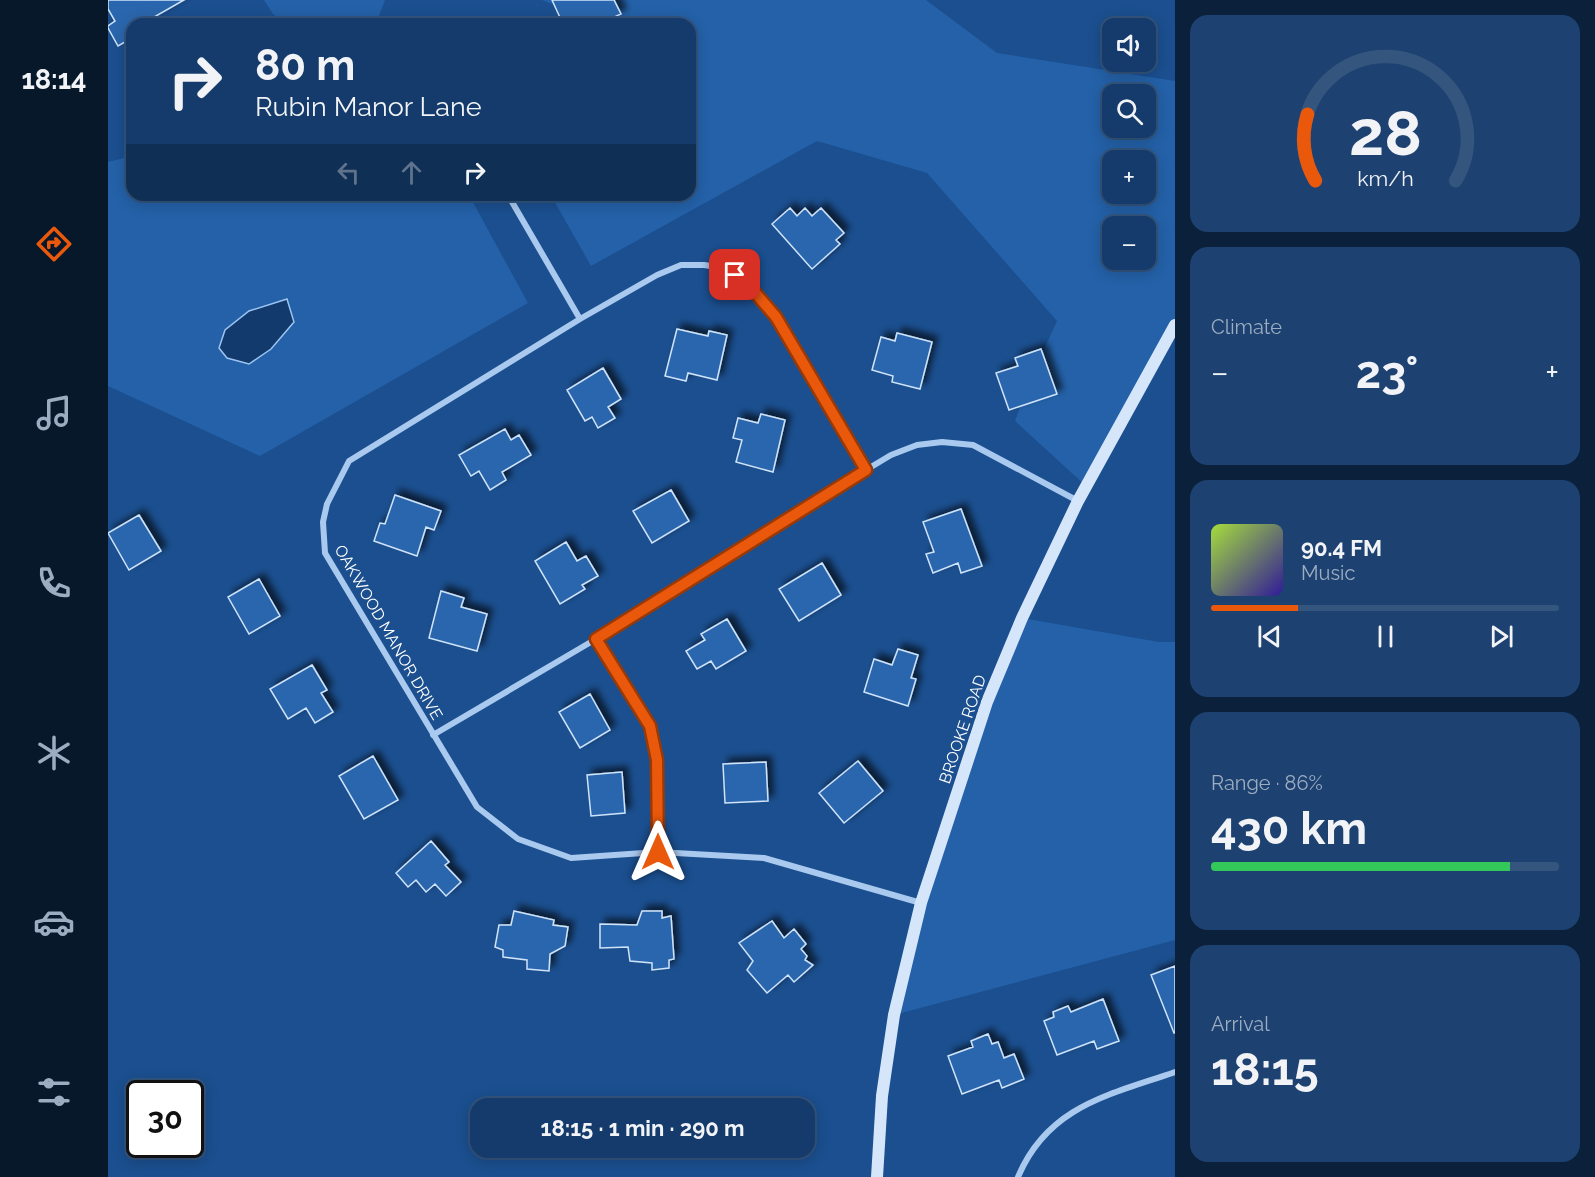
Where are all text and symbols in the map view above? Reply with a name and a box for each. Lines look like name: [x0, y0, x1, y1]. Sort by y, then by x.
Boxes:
map controls: [1102, 18, 1156, 270]
button: sound: [1102, 18, 1156, 72]
text: 80 m: [255, 41, 355, 90]
icon: right: [156, 42, 234, 120]
text: 18:14: [21, 64, 87, 95]
button: search: [1102, 84, 1156, 138]
text: Rubin Manor Lane: [255, 91, 481, 122]
text: 28: [1349, 96, 1421, 170]
button: +: [1102, 150, 1156, 204]
icon: left: [332, 156, 365, 189]
icon: ahead: [395, 156, 428, 189]
icon: right: [458, 156, 491, 189]
text: km/h: [1357, 166, 1413, 191]
button: −: [1102, 216, 1156, 270]
icon: directions: [33, 223, 75, 265]
pin: [709, 249, 760, 300]
icon: arrive: [718, 258, 751, 291]
text: Climate: [1211, 315, 1282, 339]
text: 23°: [1356, 346, 1418, 399]
text: −: [1211, 353, 1229, 392]
text: +: [1545, 353, 1559, 392]
icon: music: [33, 392, 75, 434]
text: 90.4 FM: [1301, 535, 1382, 561]
street label: OAKWOOD MANOR DRIVE: [331, 541, 447, 723]
text: Music: [1301, 561, 1355, 585]
icon: phone: [33, 562, 75, 604]
icon: previous: [1253, 620, 1286, 653]
icon: pause: [1369, 620, 1402, 653]
icon: next: [1485, 620, 1518, 653]
street label: BROOKE ROAD: [935, 672, 990, 786]
icon: climate: [33, 732, 75, 774]
text: Range · 86%: [1211, 771, 1323, 795]
text: 430 km: [1211, 802, 1367, 855]
position arrow: [626, 820, 690, 884]
icon: car: [33, 901, 75, 943]
text: Arrival: [1211, 1012, 1270, 1036]
text: 18:15: [1211, 1043, 1319, 1096]
icon: filters: [33, 1071, 75, 1113]
speed limit sign: 30: [126, 1080, 204, 1158]
text: 18:15 · 1 min · 290 m: [541, 1115, 744, 1141]

